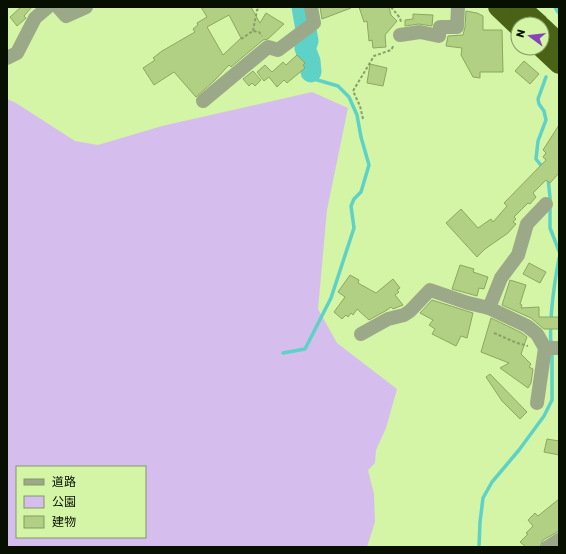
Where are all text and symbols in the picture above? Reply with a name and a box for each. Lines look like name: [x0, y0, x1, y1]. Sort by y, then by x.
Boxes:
north arrow: [510, 16, 550, 56]
text: N: [514, 28, 528, 39]
legend: [16, 466, 146, 538]
text: 道路: [52, 475, 76, 489]
text: 公園: [52, 495, 76, 509]
text: 建物: [52, 515, 76, 529]

